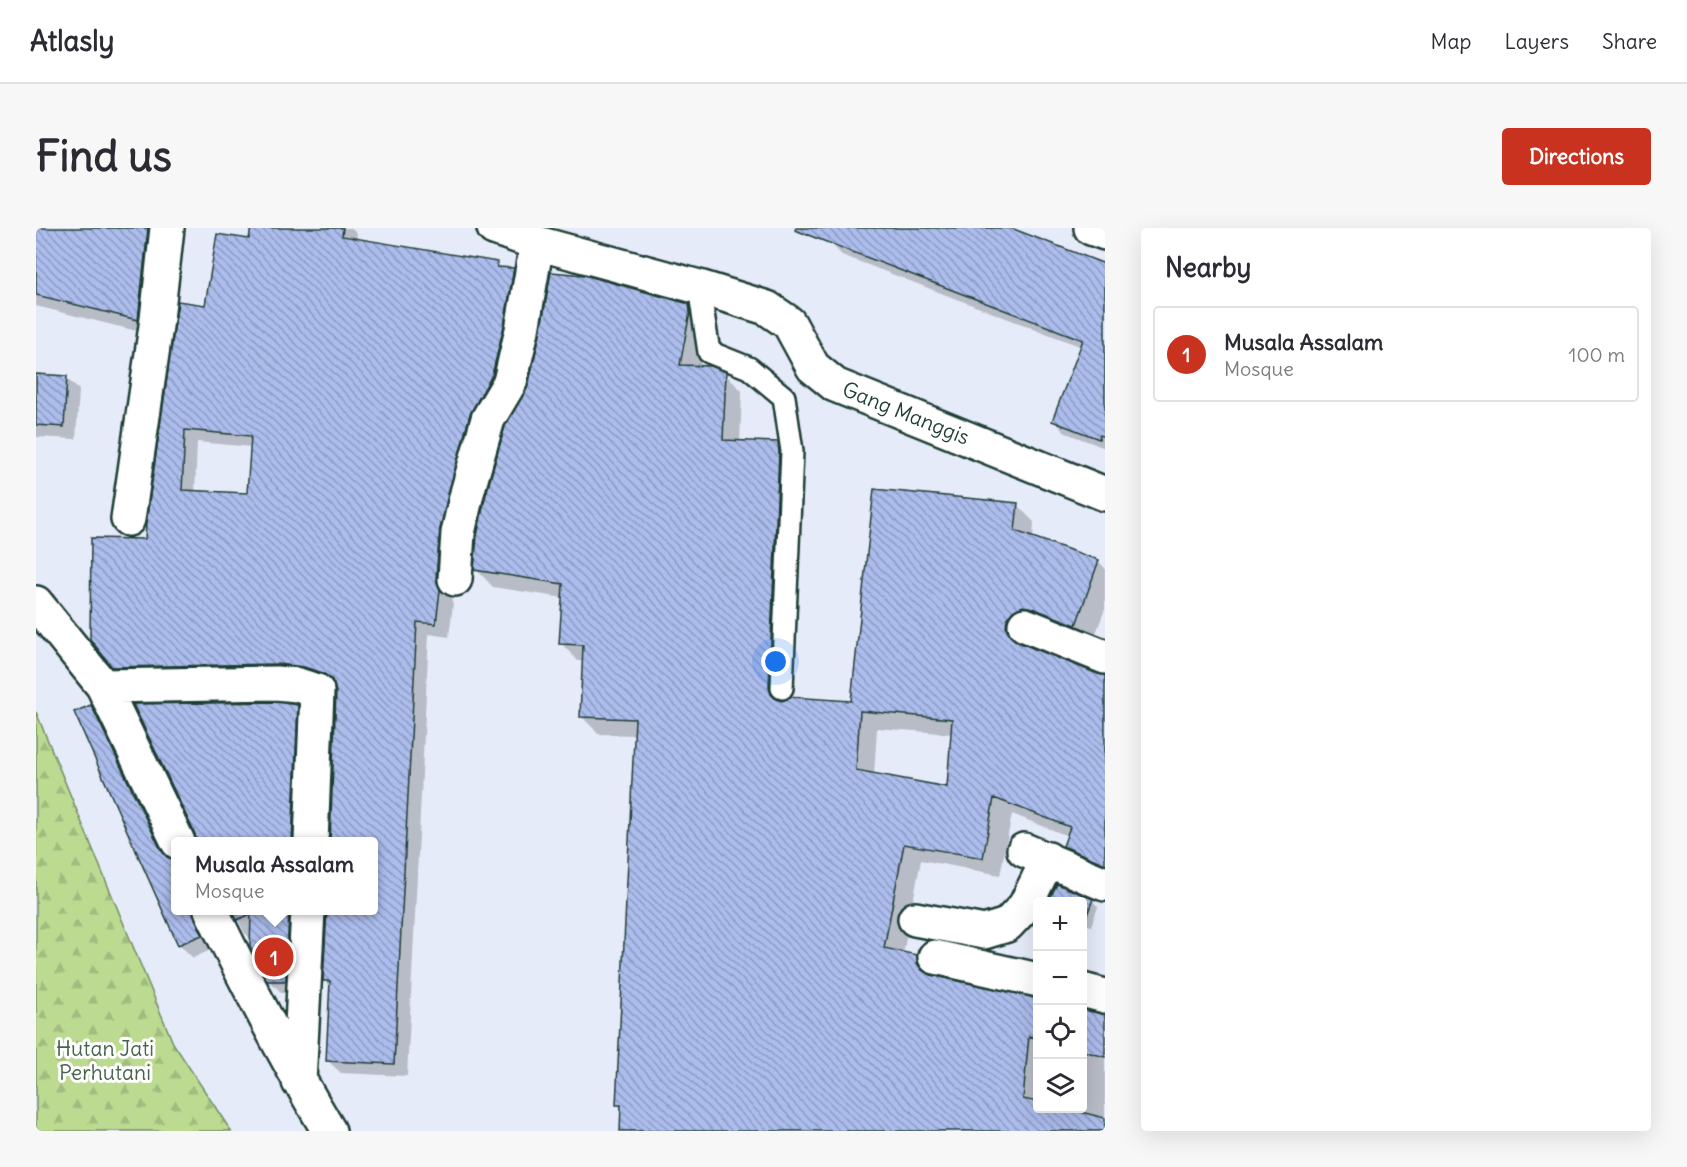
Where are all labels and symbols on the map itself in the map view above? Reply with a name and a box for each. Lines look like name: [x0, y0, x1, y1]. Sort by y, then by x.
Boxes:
street label: Gang Manggis: [838, 375, 974, 451]
your location: [761, 647, 790, 676]
pin: 1: [254, 934, 294, 980]
park label: Hutan Jati Perhutani: [56, 1035, 154, 1086]

